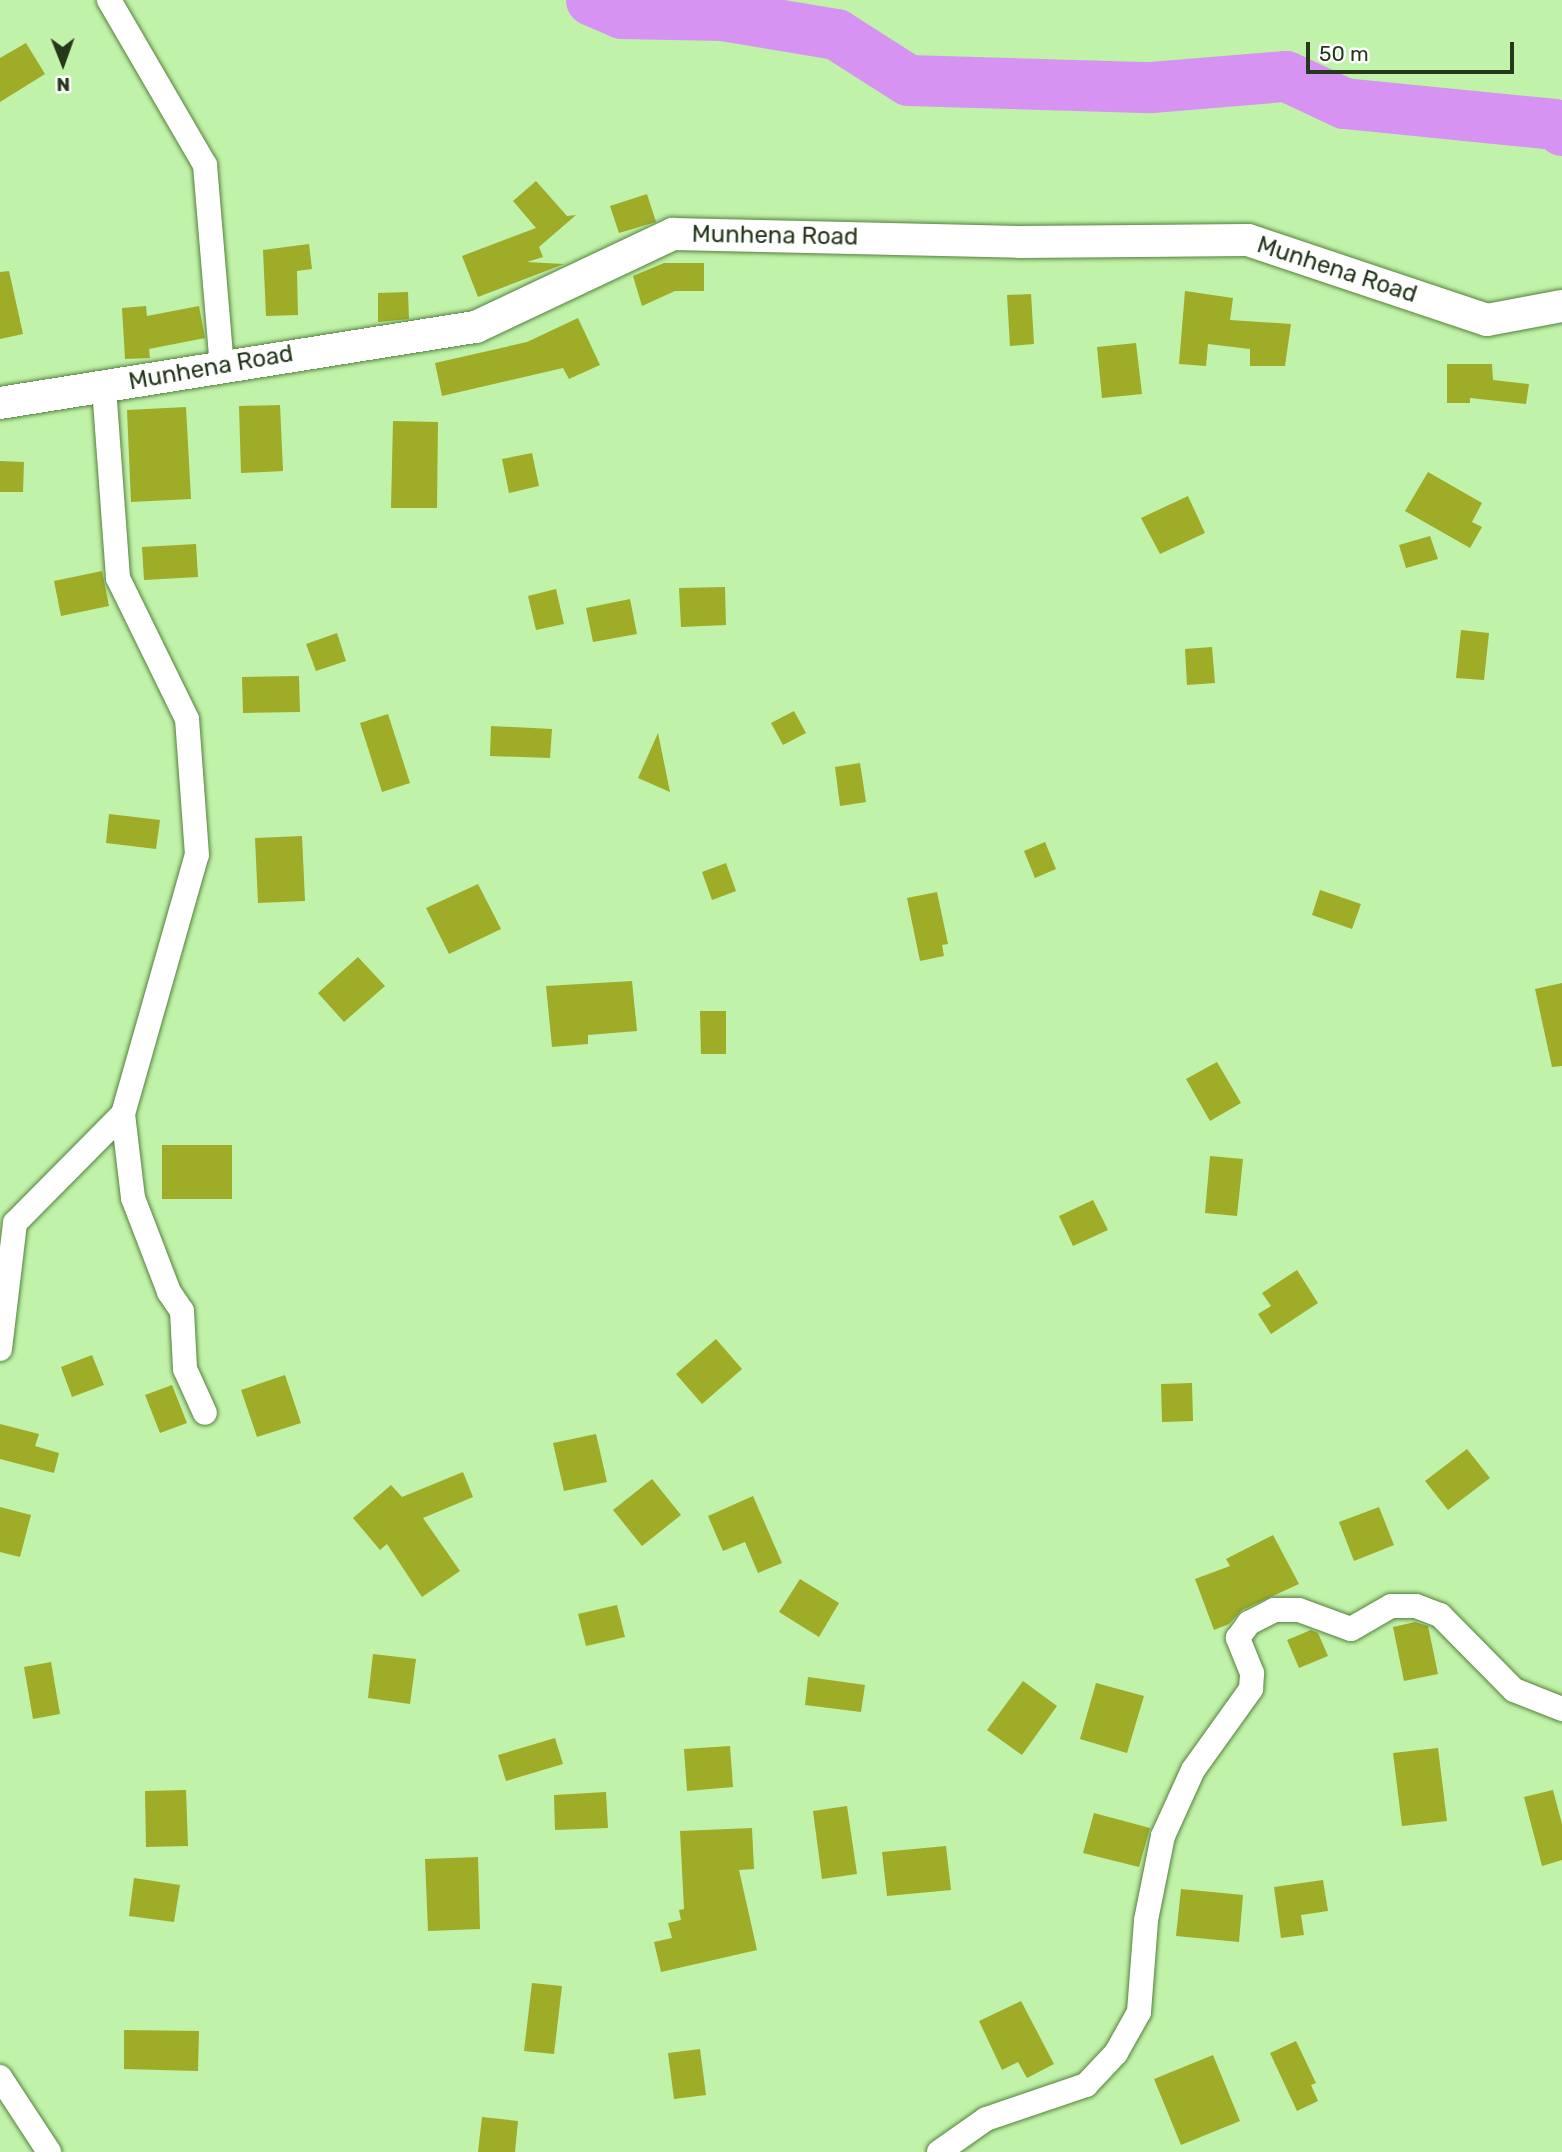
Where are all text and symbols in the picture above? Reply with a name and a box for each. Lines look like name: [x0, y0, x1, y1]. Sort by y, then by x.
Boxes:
north arrow: [28, 28, 98, 98]
scale bar: [1310, 28, 1518, 72]
text: 50 m: [1319, 41, 1369, 66]
text: N: [56, 73, 70, 96]
street label: Munhena Road: [691, 220, 859, 252]
street label: Munhena Road: [1253, 231, 1421, 309]
street label: Munhena Road: [126, 339, 296, 397]

